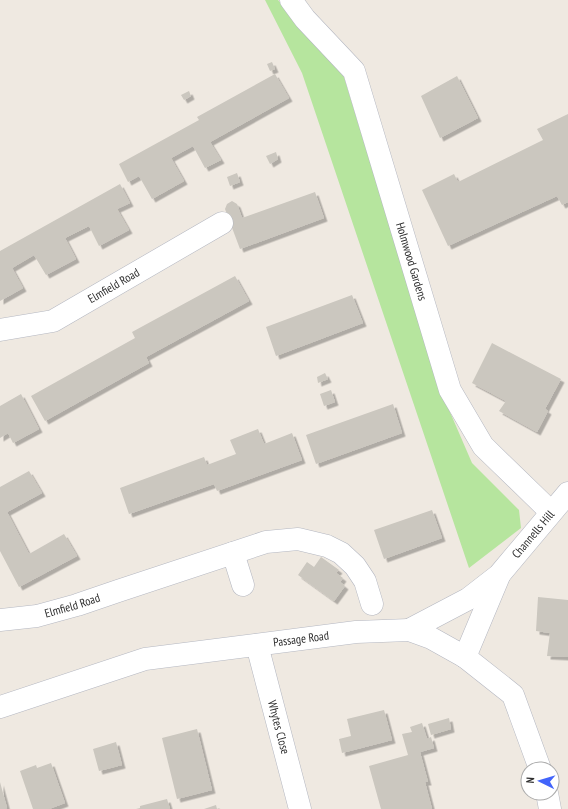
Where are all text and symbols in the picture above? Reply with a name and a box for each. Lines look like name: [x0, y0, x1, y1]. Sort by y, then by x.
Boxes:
street label: Holmwood Gardens: [393, 220, 431, 302]
street label: Elmfield Road: [85, 265, 142, 306]
street label: Channells Hill: [508, 507, 557, 561]
street label: Elmfield Road: [43, 590, 102, 621]
street label: Passage Road: [272, 628, 330, 650]
street label: Whytes Close: [265, 699, 293, 756]
north arrow: [520, 761, 560, 801]
text: N: [523, 777, 537, 784]

